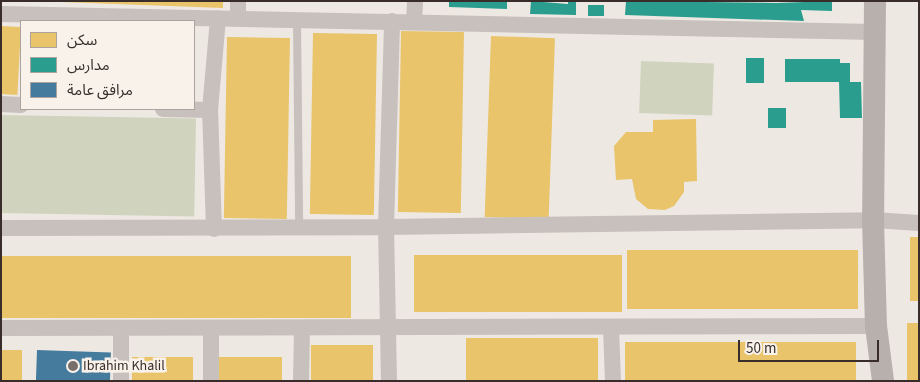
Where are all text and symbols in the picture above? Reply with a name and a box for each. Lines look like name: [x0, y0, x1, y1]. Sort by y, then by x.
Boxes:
legend: [20, 20, 195, 110]
text: سكن: [67, 30, 97, 51]
text: مدارس: [67, 55, 110, 76]
text: مرافق عامة: [67, 80, 133, 101]
scale bar: [740, 330, 881, 362]
text: 50 m: [746, 338, 776, 359]
place label: Ibrahim Khalil: [83, 358, 165, 374]
marker: Ibrahim Khalil: [67, 360, 79, 372]

